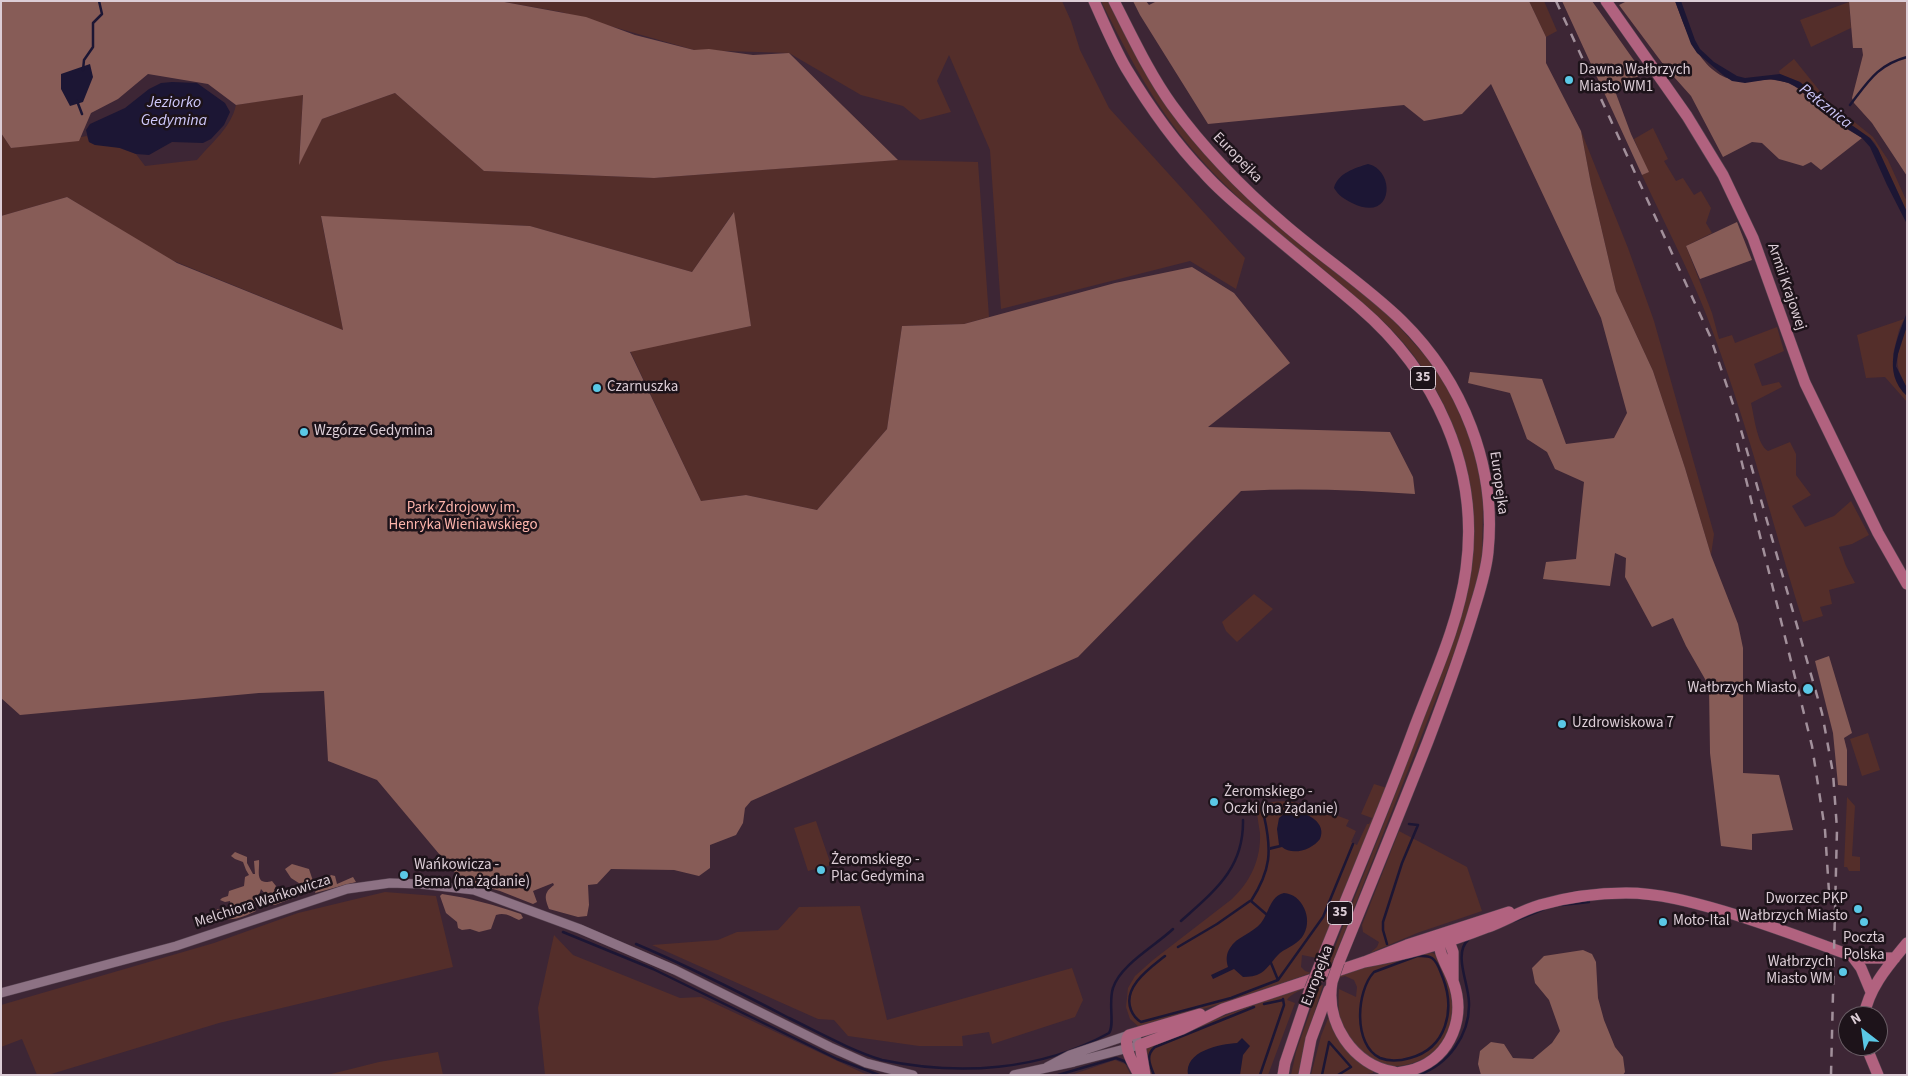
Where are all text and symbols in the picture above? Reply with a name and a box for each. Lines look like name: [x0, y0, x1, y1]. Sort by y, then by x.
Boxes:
place label: Dawna Wałbrzych Miasto WM1: [1579, 62, 1691, 97]
marker: Dawna Wałbrzych Miasto WM1: [1563, 74, 1575, 86]
water label: Pełcznica: [1795, 80, 1855, 134]
water label: Jeziorko Gedymina: [141, 93, 207, 131]
street label: Europejka: [1208, 129, 1266, 187]
street label: Armii Krajowej: [1763, 241, 1809, 333]
road number: 35: [1410, 366, 1436, 389]
place label: Czarnuszka: [607, 379, 678, 397]
marker: Czarnuszka: [591, 382, 603, 394]
place label: Wzgórze Gedymina: [314, 423, 433, 441]
marker: Wzgórze Gedymina: [298, 426, 310, 438]
street label: Europejka: [1485, 450, 1511, 516]
park label: Park Zdrojowy im. Henryka Wieniawskiego: [388, 500, 538, 535]
place label: Wałbrzych Miasto: [1688, 680, 1797, 698]
marker: Wałbrzych Miasto: [1801, 682, 1815, 696]
place label: Uzdrowiskowa 7: [1572, 715, 1674, 733]
marker: Uzdrowiskowa 7: [1556, 718, 1568, 730]
place label: Żeromskiego - Oczki (na żądanie): [1224, 784, 1338, 819]
marker: Żeromskiego - Oczki (na żądanie): [1208, 796, 1220, 808]
place label: Żeromskiego - Plac Gedymina: [831, 852, 925, 887]
place label: Wańkowicza - Bema (na żądanie): [414, 857, 530, 892]
marker: Żeromskiego - Plac Gedymina: [815, 864, 827, 876]
marker: Wańkowicza - Bema (na żądanie): [398, 869, 410, 881]
street label: Melchiora Wańkowicza: [193, 872, 333, 932]
place label: Dworzec PKP Wałbrzych Miasto: [1739, 891, 1848, 926]
road number: 35: [1328, 901, 1352, 924]
marker: Dworzec PKP Wałbrzych Miasto: [1852, 903, 1864, 915]
place label: Moto-Ital: [1673, 913, 1730, 931]
marker: Moto-Ital: [1657, 916, 1669, 928]
marker: Poczta Polska: [1858, 916, 1870, 928]
place label: Poczta Polska: [1843, 930, 1885, 965]
street label: Europejka: [1298, 943, 1338, 1009]
place label: Wałbrzych Miasto WM: [1766, 954, 1833, 989]
marker: Wałbrzych Miasto WM: [1837, 966, 1849, 978]
north arrow: [1838, 1006, 1888, 1056]
text: N: [1847, 1008, 1865, 1030]

